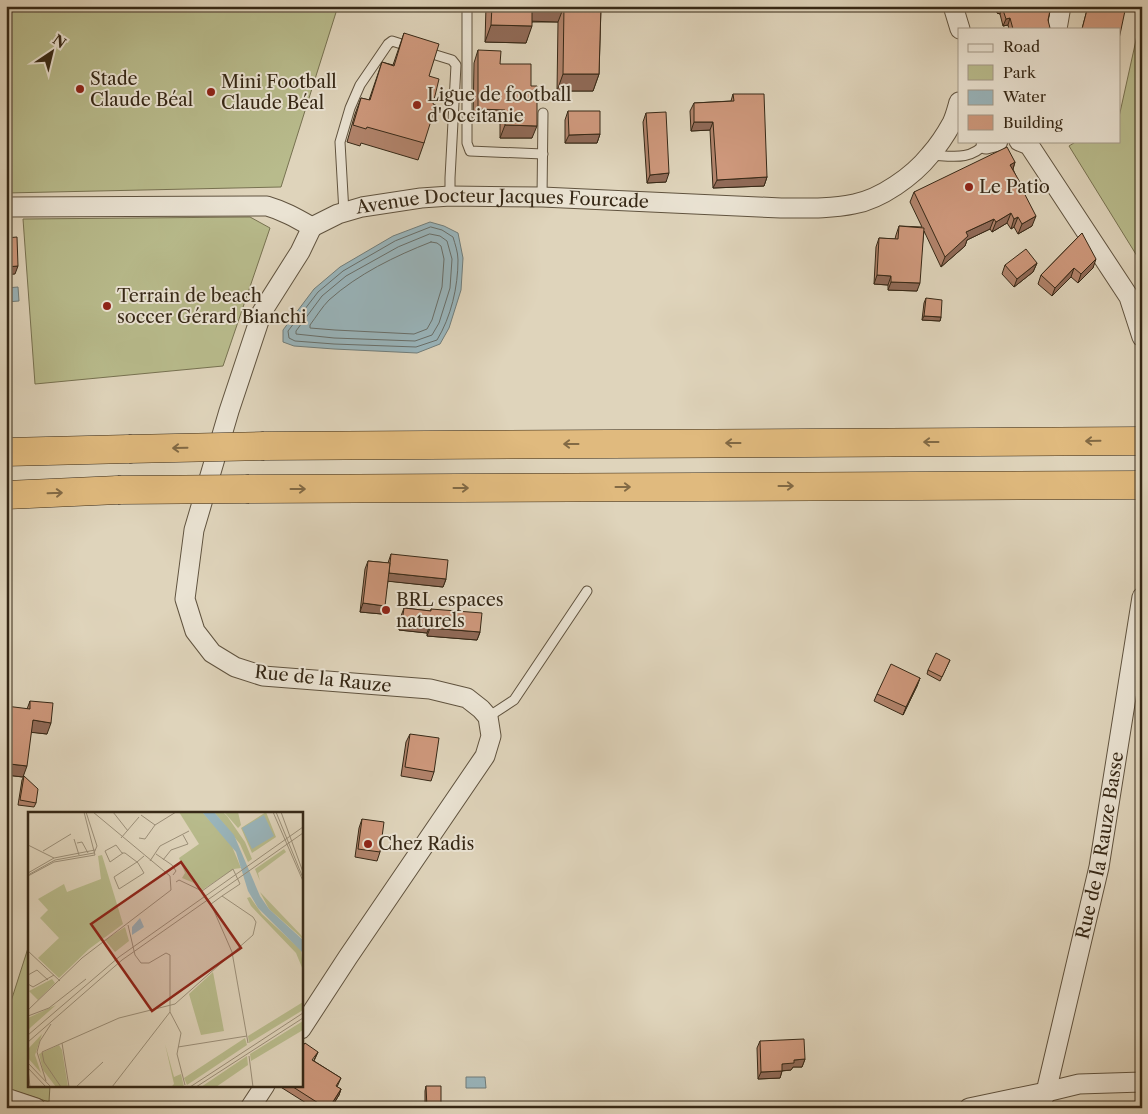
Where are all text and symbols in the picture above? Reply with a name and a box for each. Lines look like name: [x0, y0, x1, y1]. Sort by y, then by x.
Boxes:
north arrow: [28, 28, 78, 78]
legend: [958, 28, 1120, 142]
text: N: [49, 30, 70, 52]
text: Road: [1003, 37, 1040, 56]
text: Park: [1003, 63, 1037, 82]
place label: Stade Claude Béal: [90, 68, 193, 111]
place label: Mini Football Claude Béal: [221, 71, 337, 114]
marker: Stade Claude Béal: [74, 83, 86, 95]
place label: Ligue de football d'Occitanie: [427, 84, 571, 127]
marker: Mini Football Claude Béal: [205, 86, 217, 98]
text: Water: [1002, 87, 1047, 106]
marker: Ligue de football d'Occitanie: [411, 99, 423, 111]
text: Building: [1003, 113, 1063, 132]
place label: Le Patio: [979, 176, 1050, 198]
marker: Le Patio: [963, 181, 975, 193]
street label: Avenue Docteur Jacques Fourcade: [353, 185, 649, 219]
place label: Terrain de beach soccer Gérard Bianchi: [117, 285, 307, 328]
marker: Terrain de beach soccer Gérard Bianchi: [101, 300, 113, 312]
one-way arrow: [1085, 436, 1102, 446]
one-way arrow: [923, 437, 939, 447]
one-way arrow: [725, 438, 742, 448]
one-way arrow: [563, 439, 579, 449]
one-way arrow: [173, 443, 189, 452]
one-way arrow: [777, 481, 793, 491]
one-way arrow: [614, 482, 631, 492]
one-way arrow: [452, 483, 468, 493]
one-way arrow: [290, 484, 306, 494]
one-way arrow: [47, 488, 63, 497]
place label: BRL espaces naturels: [396, 589, 504, 632]
marker: BRL espaces naturels: [380, 604, 392, 616]
street label: Rue de la Rauze: [253, 661, 393, 697]
street label: Rue de la Rauze Basse: [1071, 750, 1128, 941]
inset map: [28, 812, 302, 1086]
place label: Chez Radis: [378, 833, 474, 855]
marker: Chez Radis: [362, 838, 374, 850]

